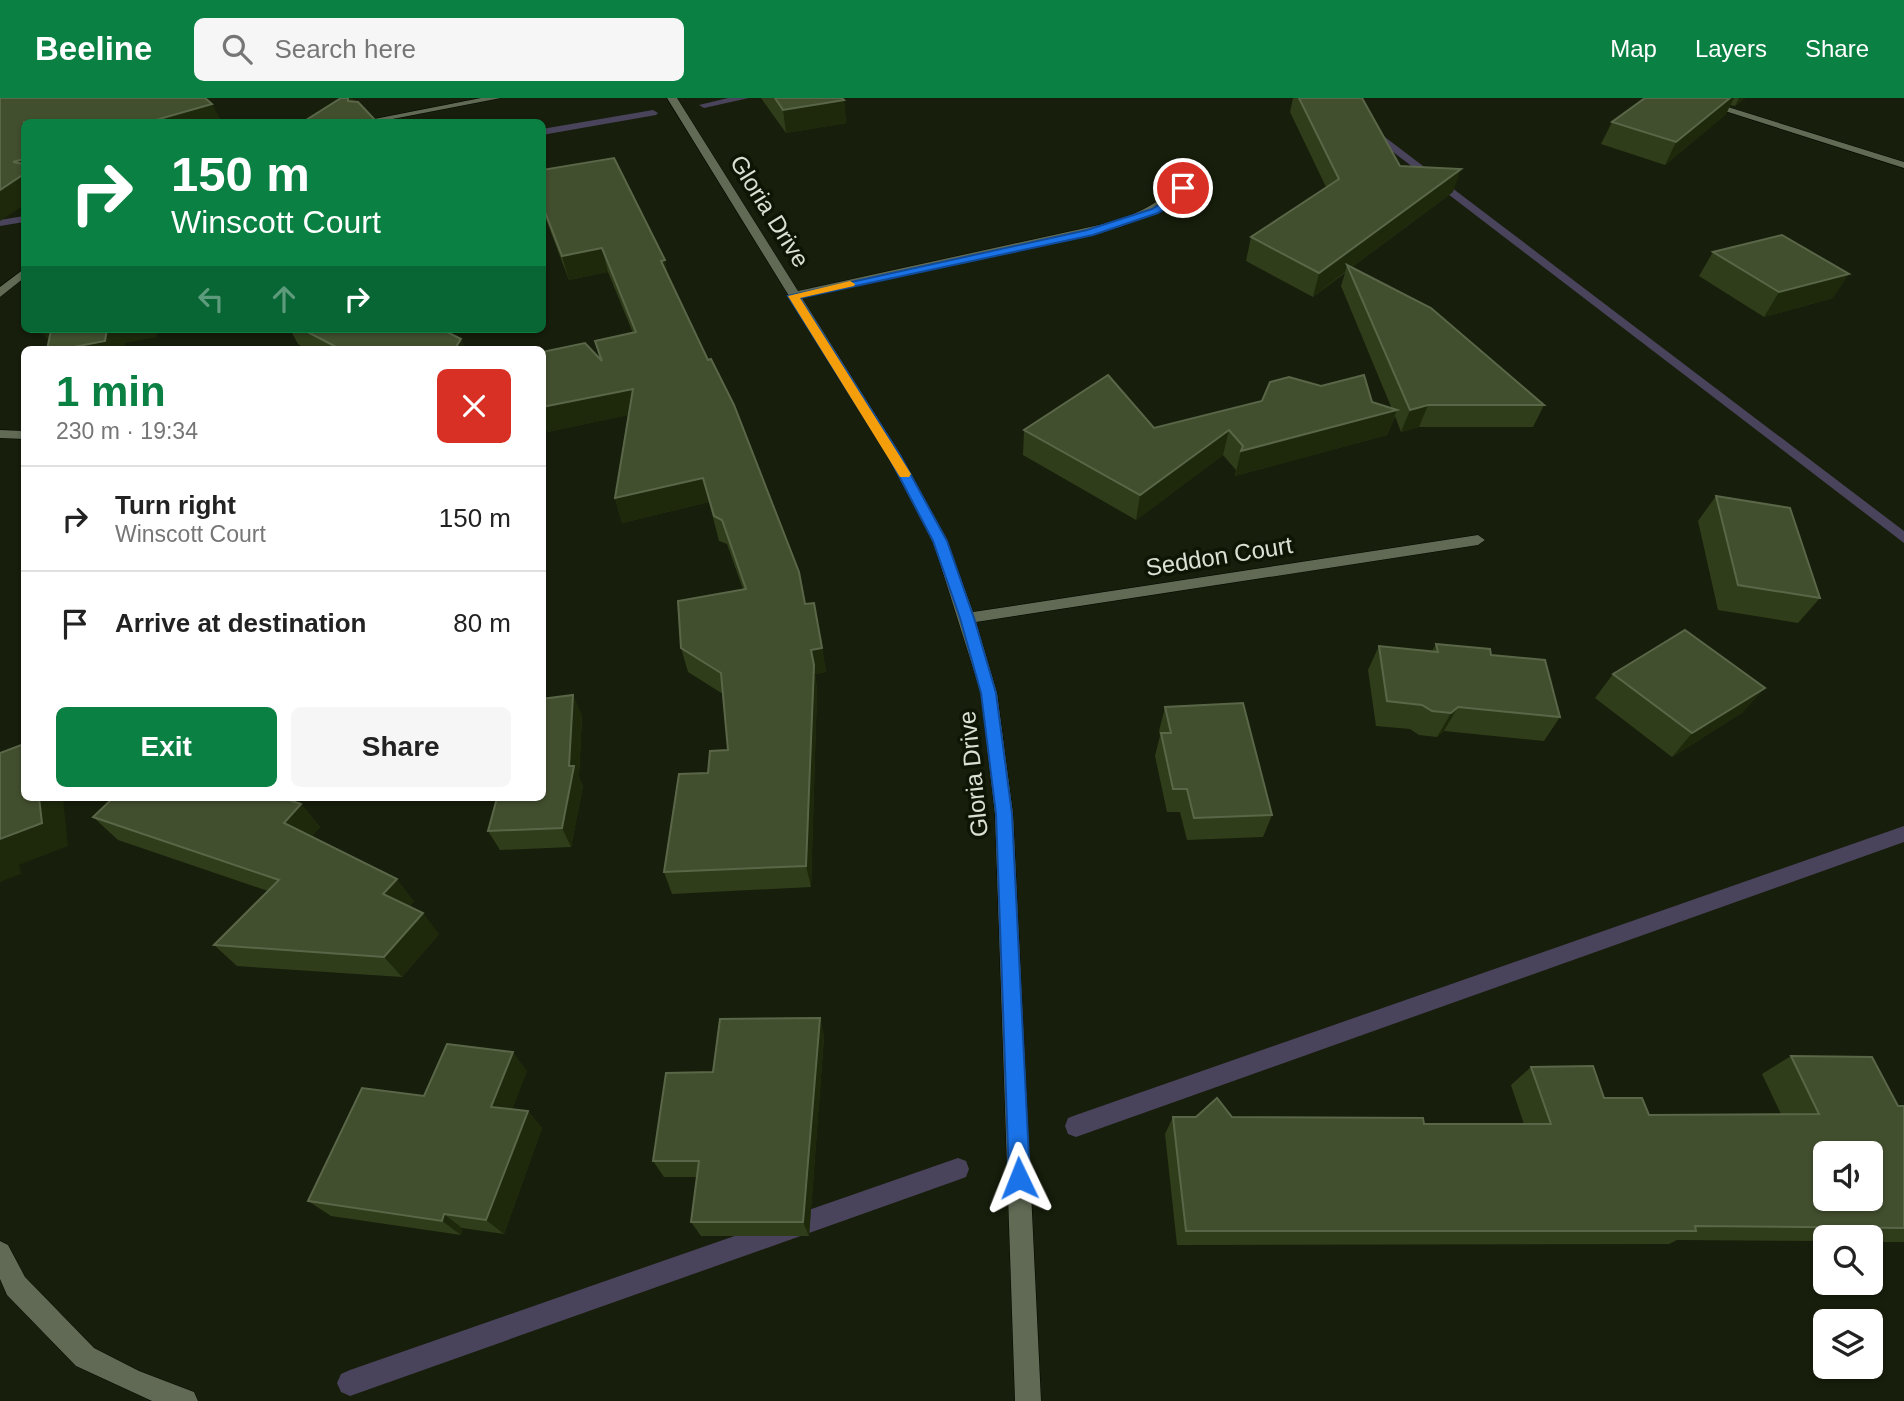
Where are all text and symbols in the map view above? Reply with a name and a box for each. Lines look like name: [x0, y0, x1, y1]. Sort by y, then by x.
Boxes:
search box: [194, 18, 684, 81]
text: Beeline: [35, 30, 152, 67]
icon: search: [218, 30, 256, 68]
text: Search here: [274, 34, 416, 64]
text: Map: [1610, 35, 1657, 62]
text: Layers: [1695, 35, 1767, 62]
text: Share: [1805, 35, 1869, 62]
icon: right: [56, 147, 147, 238]
text: 150 m: [171, 147, 310, 201]
street label: Gloria Drive: [725, 150, 815, 272]
pin: [1153, 158, 1213, 218]
icon: arrive: [1164, 169, 1202, 207]
text: Winscott Court: [171, 204, 381, 240]
icon: left: [192, 280, 230, 318]
icon: ahead: [265, 280, 303, 318]
icon: right: [338, 280, 376, 318]
text: 1 min: [56, 368, 166, 415]
button: close: [437, 369, 511, 443]
text: 230 m · 19:34: [56, 418, 198, 444]
text: Turn right: [115, 490, 236, 520]
icon: right: [56, 500, 94, 538]
text: 150 m: [439, 503, 511, 533]
text: Winscott Court: [115, 521, 266, 547]
street label: Seddon Court: [1144, 531, 1295, 581]
icon: arrive: [56, 605, 94, 643]
text: Arrive at destination: [115, 608, 366, 638]
text: 80 m: [453, 608, 511, 638]
button: Exit: [56, 707, 277, 787]
button: Share: [291, 707, 511, 787]
street label: Gloria Drive: [953, 710, 993, 838]
position arrow: [982, 1141, 1056, 1215]
map controls: [1813, 1141, 1883, 1379]
button: sound: [1813, 1141, 1883, 1211]
button: search: [1813, 1225, 1883, 1295]
button: layers: [1813, 1309, 1883, 1379]

